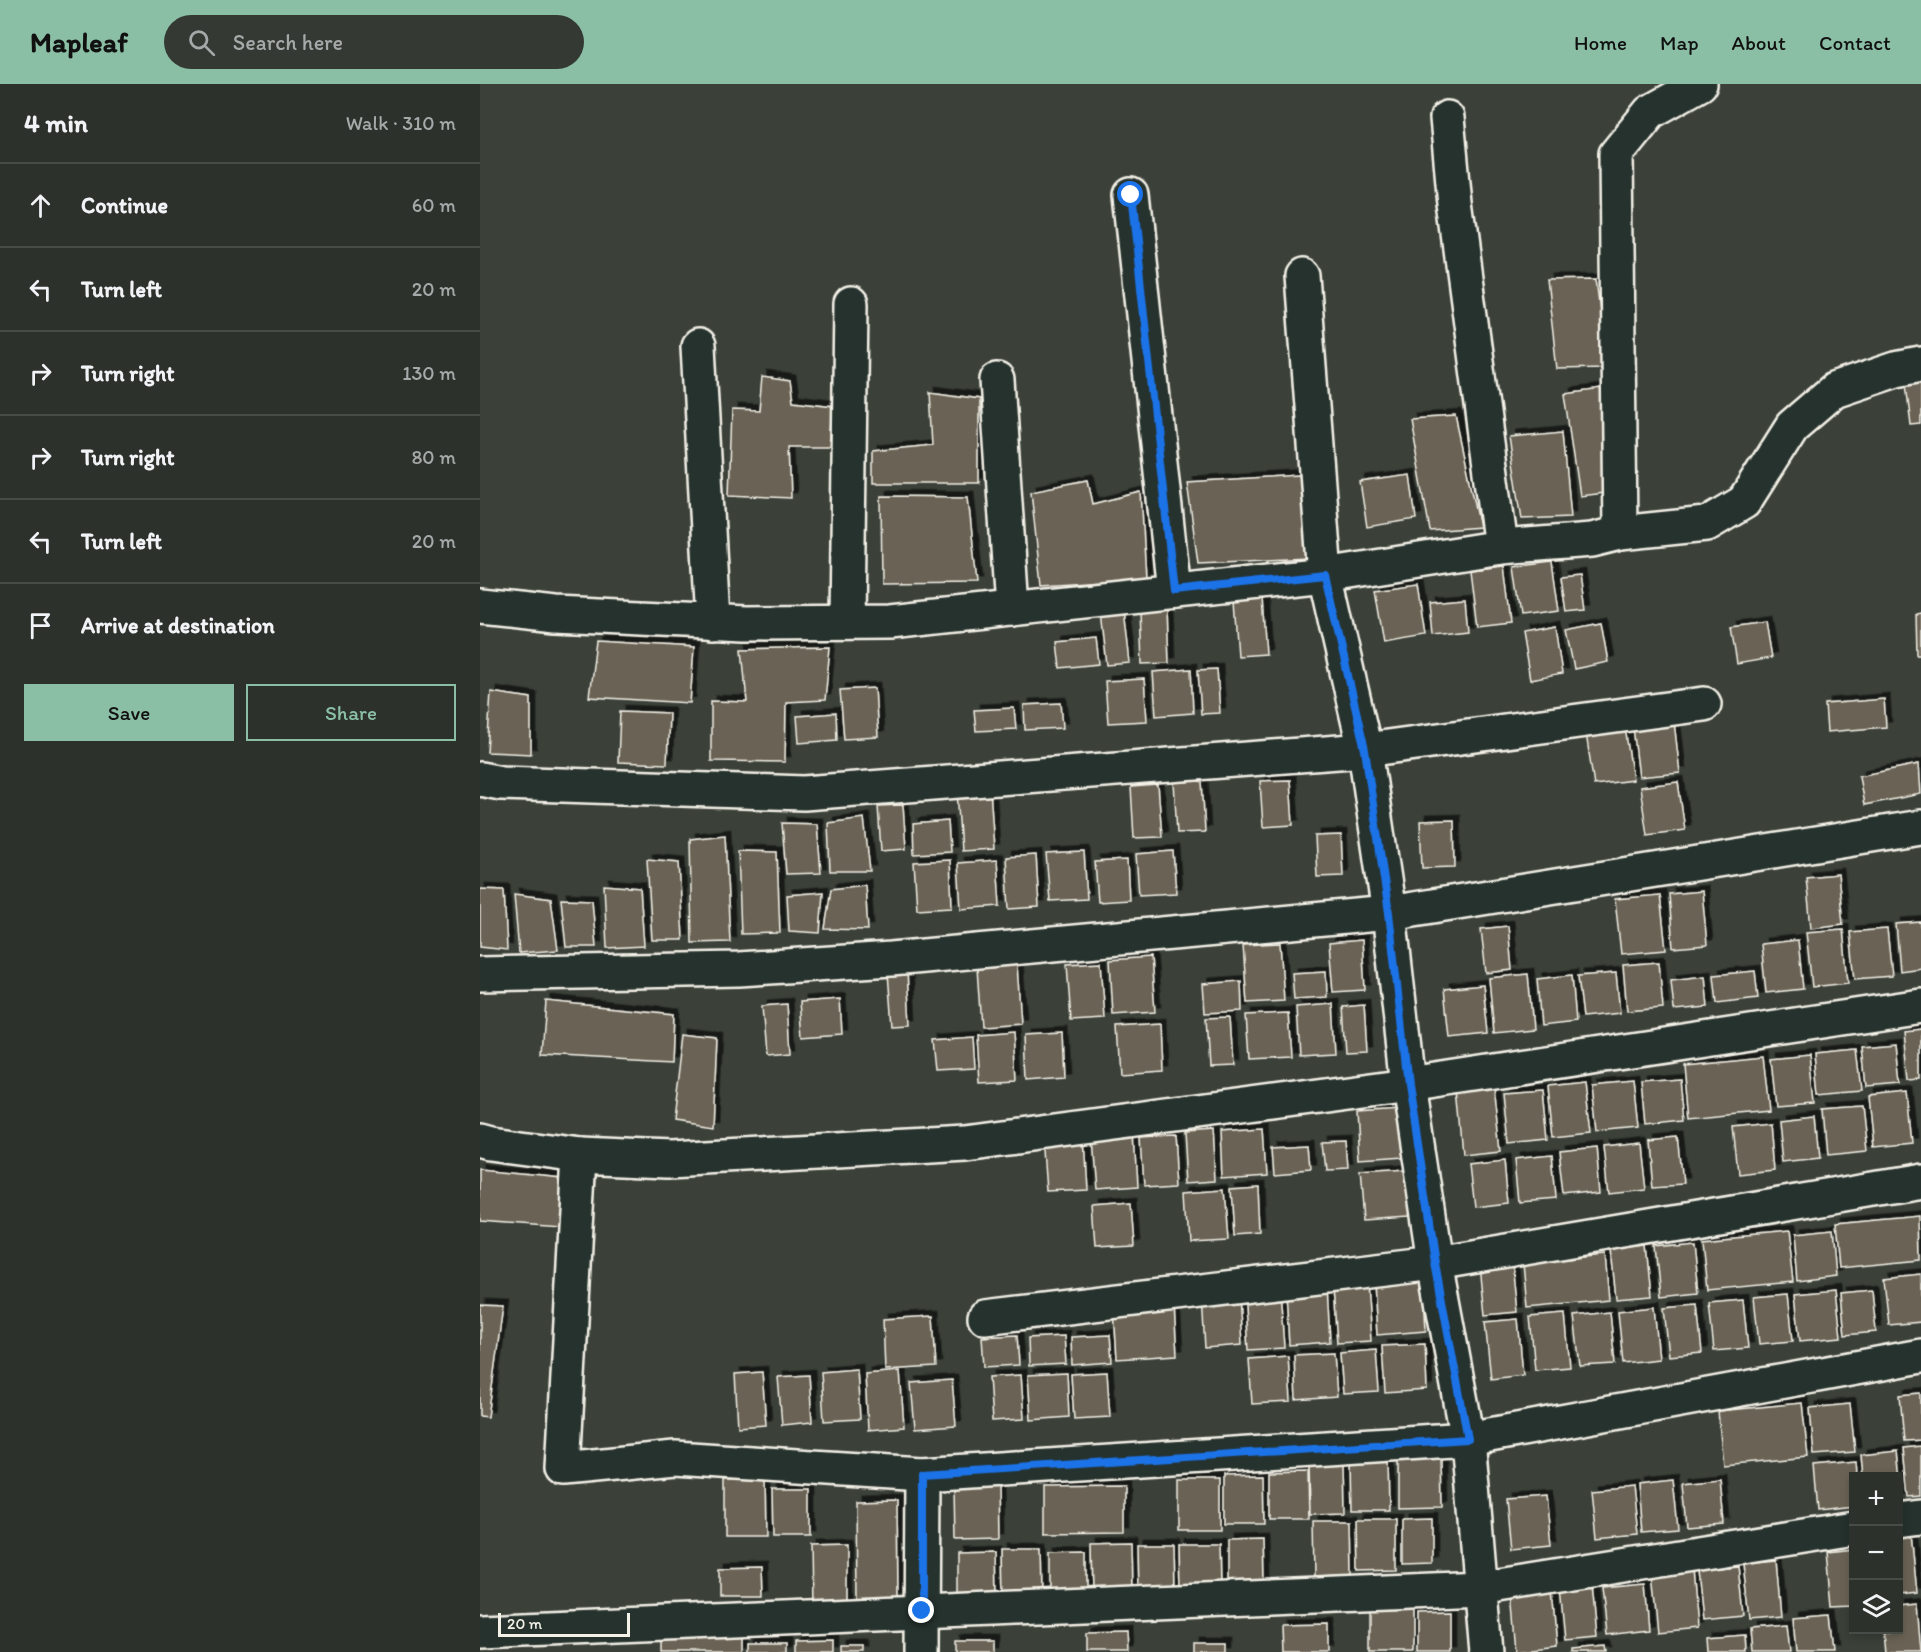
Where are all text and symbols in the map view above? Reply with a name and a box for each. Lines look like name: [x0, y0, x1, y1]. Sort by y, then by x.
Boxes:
search box: [164, 15, 584, 69]
text: Mapleaf: [30, 25, 128, 59]
icon: search: [185, 26, 218, 59]
text: Search here: [233, 29, 343, 56]
text: Home: [1574, 30, 1627, 55]
text: Map: [1660, 30, 1699, 55]
text: About: [1732, 30, 1786, 55]
text: Contact: [1819, 30, 1891, 55]
text: 4 min: [24, 107, 88, 139]
text: Walk · 310 m: [346, 111, 456, 135]
route start: [1117, 181, 1143, 207]
icon: ahead: [24, 189, 57, 222]
text: Continue: [81, 192, 168, 219]
text: 60 m: [412, 193, 456, 217]
icon: left: [24, 273, 57, 306]
text: Turn left: [81, 276, 162, 303]
text: 20 m: [412, 277, 456, 301]
icon: right: [24, 357, 57, 390]
text: Turn right: [81, 360, 175, 387]
text: 130 m: [402, 361, 456, 385]
icon: right: [24, 441, 57, 474]
text: Turn right: [81, 444, 175, 471]
text: 80 m: [411, 445, 456, 469]
icon: left: [24, 525, 57, 558]
text: Turn left: [81, 528, 162, 555]
text: 20 m: [412, 529, 456, 553]
icon: arrive: [24, 609, 57, 642]
text: Arrive at destination: [81, 612, 275, 639]
button: Save: [24, 684, 234, 741]
button: Share: [246, 684, 456, 741]
map controls: [1849, 1472, 1903, 1634]
button: +: [1849, 1472, 1903, 1526]
button: −: [1849, 1526, 1903, 1580]
button: layers: [1849, 1580, 1903, 1634]
route end: [908, 1597, 934, 1623]
scale bar: [498, 1610, 630, 1638]
text: 20 m: [507, 1614, 542, 1633]

